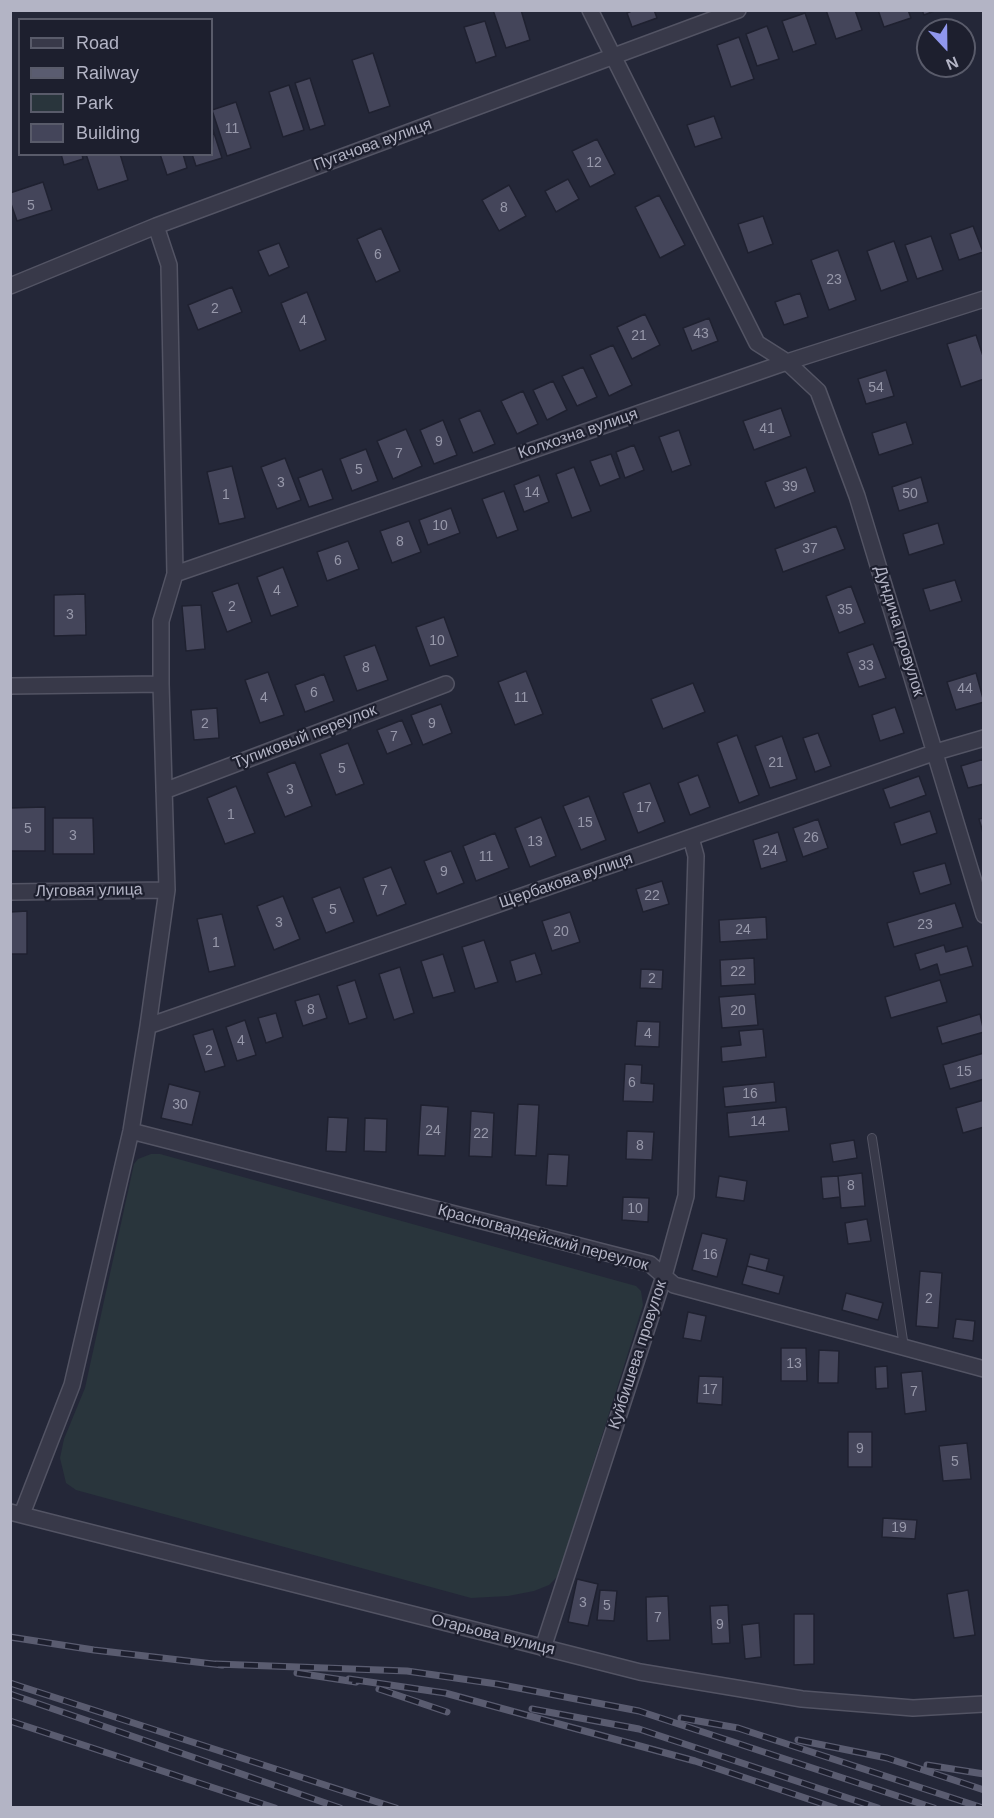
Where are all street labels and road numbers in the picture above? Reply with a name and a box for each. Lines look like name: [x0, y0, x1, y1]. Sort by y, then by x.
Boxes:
street label: Пугачова вулиця: [311, 115, 435, 175]
street label: Колхозна вулиця: [516, 405, 640, 463]
street label: Дундича провулок: [870, 563, 928, 699]
street label: Тупиковый переулок: [231, 701, 379, 773]
street label: Щербакова вулиця: [497, 849, 635, 913]
street label: Луговая улица: [35, 880, 143, 902]
street label: Красногвардейский переулок: [436, 1201, 650, 1275]
street label: Куйбишева провулок: [605, 1278, 671, 1432]
street label: Огарьова вулиця: [429, 1610, 557, 1660]

